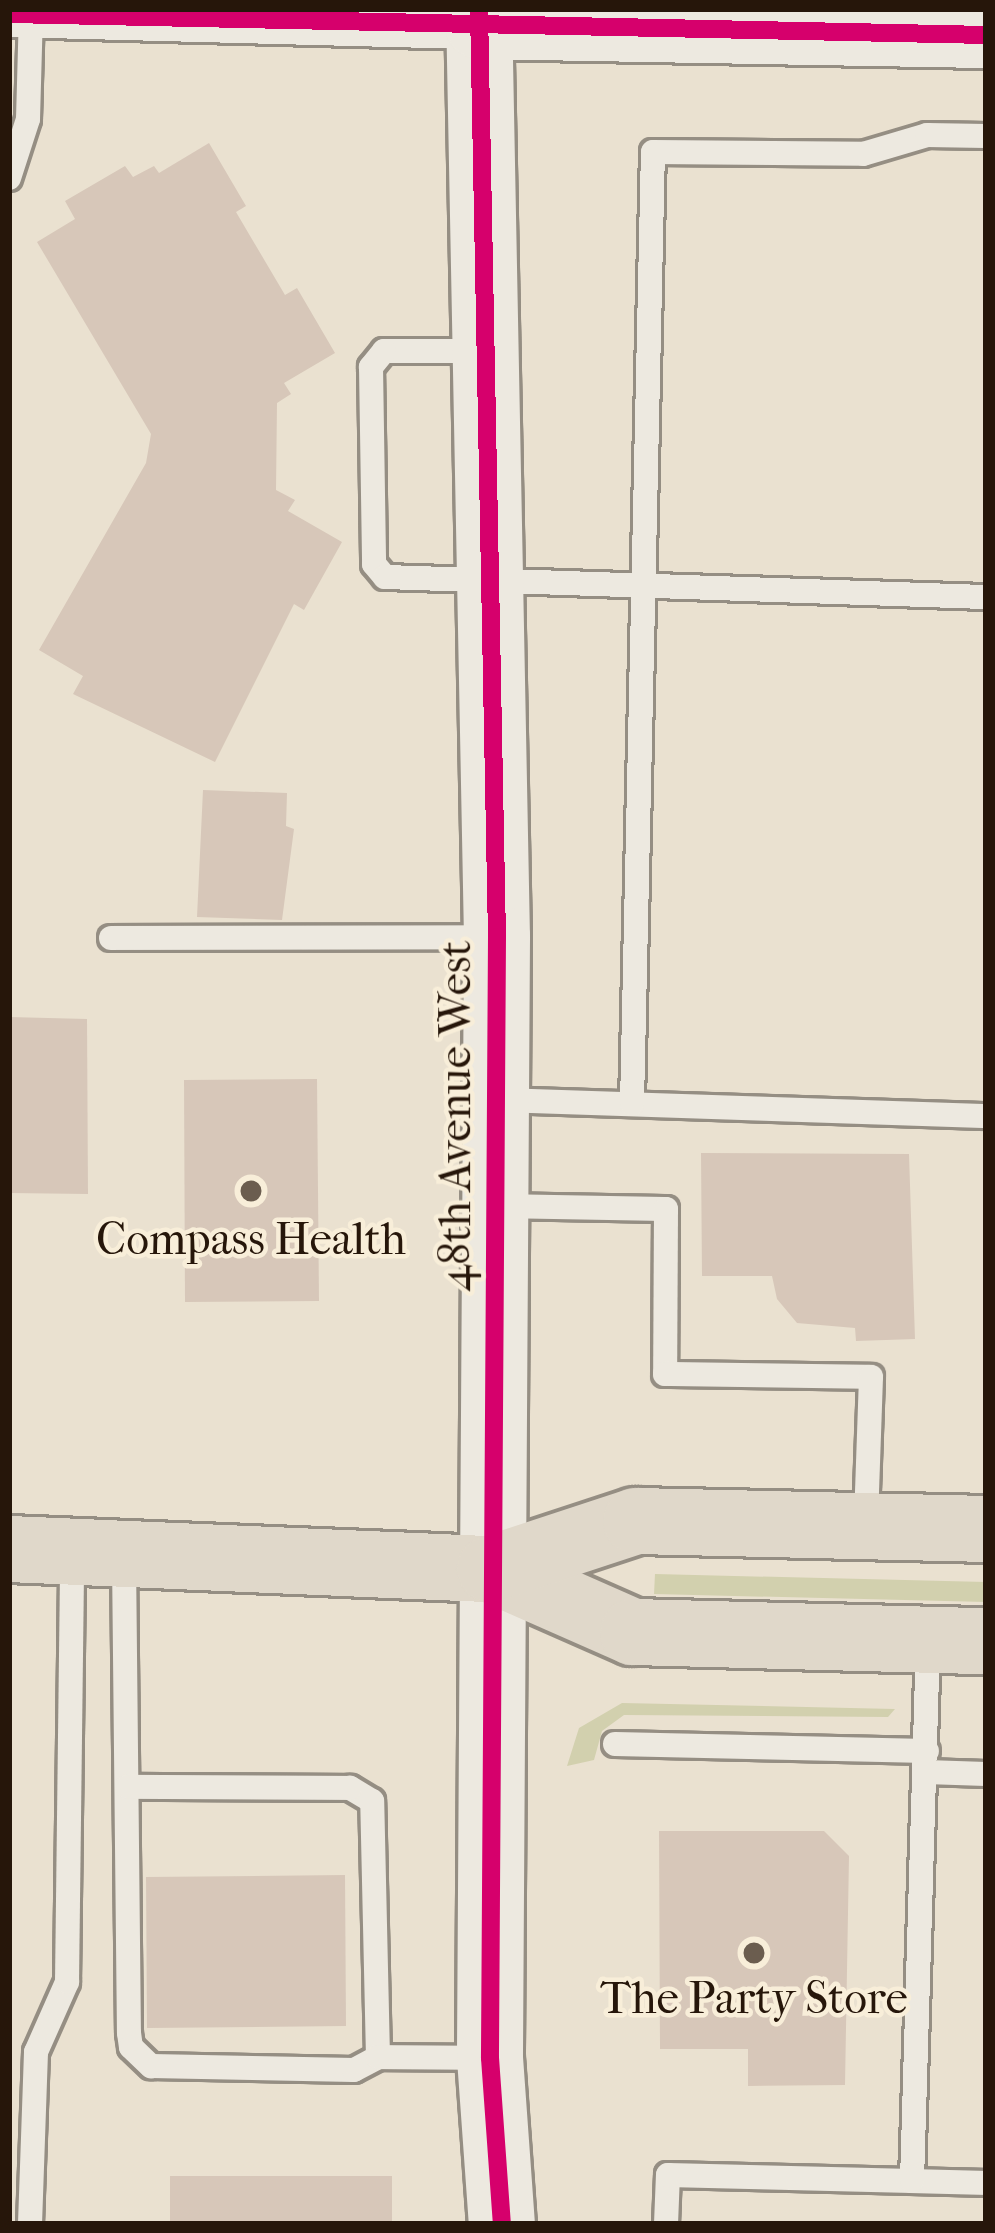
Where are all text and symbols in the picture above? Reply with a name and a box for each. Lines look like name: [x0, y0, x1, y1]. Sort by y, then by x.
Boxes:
street label: 48th Avenue West: [429, 940, 483, 1292]
marker: Compass Health: [235, 1175, 267, 1207]
place label: Compass Health: [96, 1213, 406, 1267]
marker: The Party Store: [741, 1940, 767, 1966]
place label: The Party Store: [600, 1972, 908, 2026]

